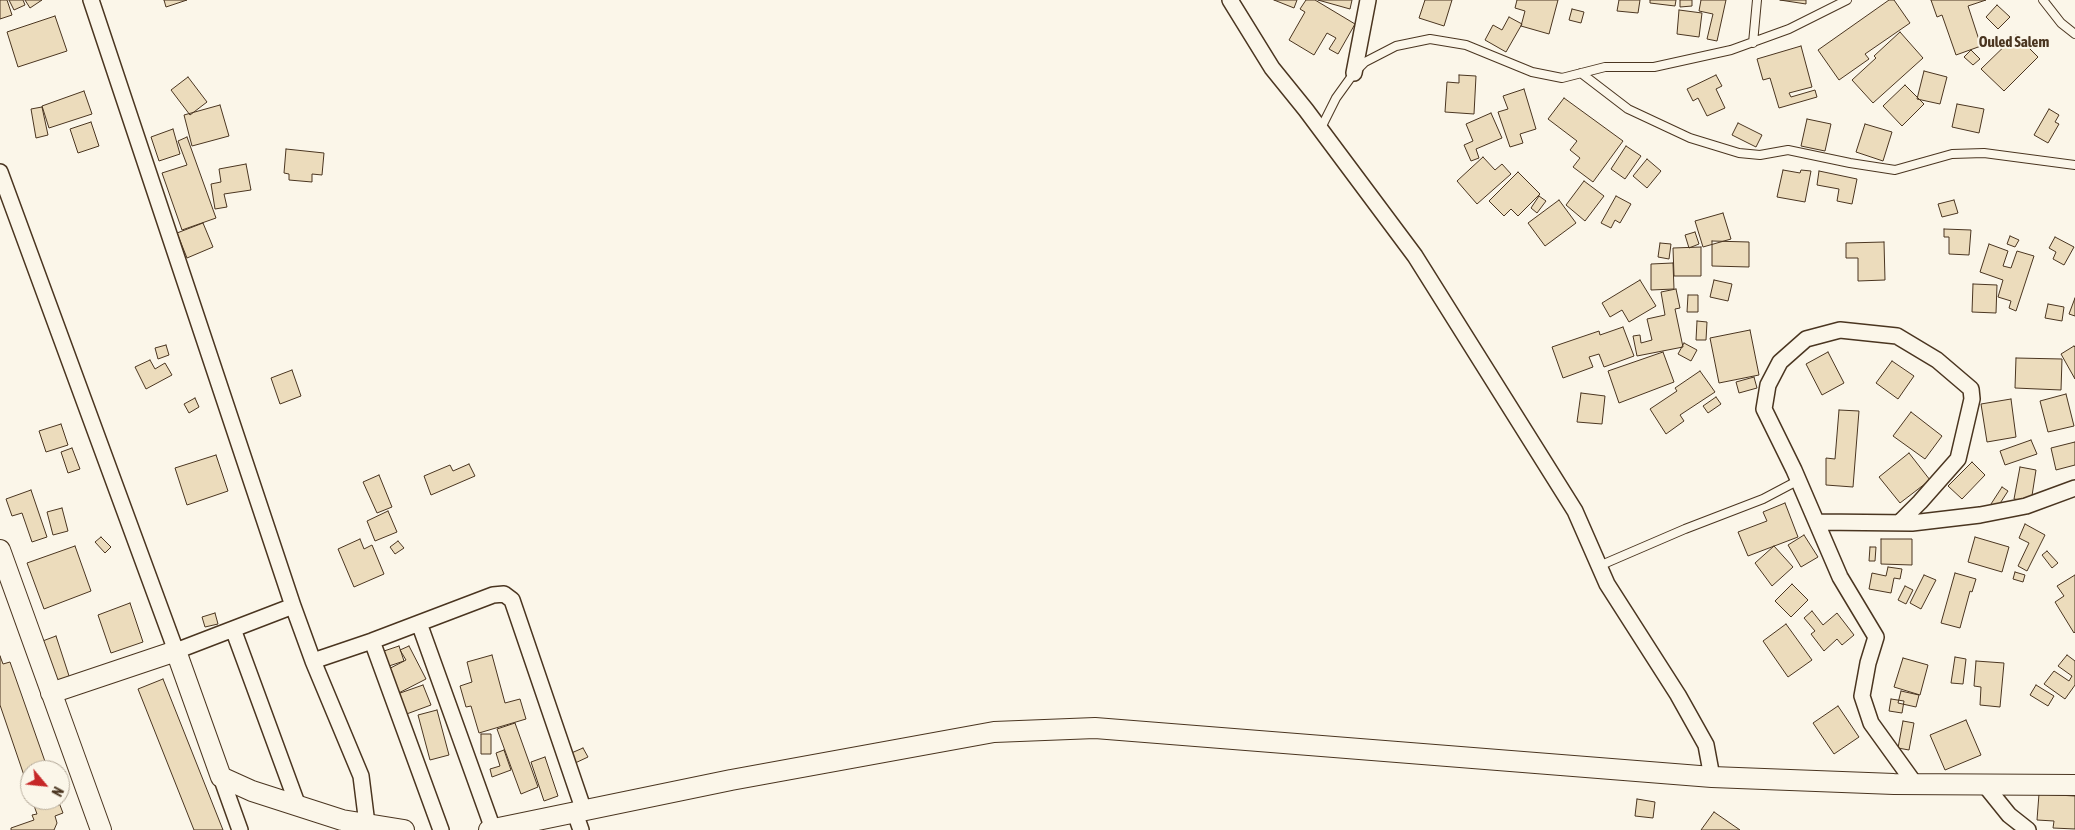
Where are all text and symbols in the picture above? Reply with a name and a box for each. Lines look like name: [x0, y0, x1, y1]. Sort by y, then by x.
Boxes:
district label: Ouled Salem: [1979, 33, 2049, 51]
north arrow: [20, 760, 70, 810]
text: N: [48, 784, 66, 799]

